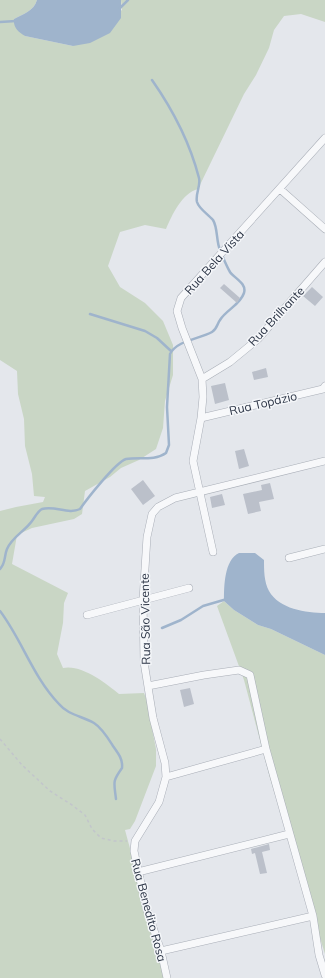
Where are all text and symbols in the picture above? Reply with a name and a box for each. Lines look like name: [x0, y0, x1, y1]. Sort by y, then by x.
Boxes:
street label: Rua Bela Vista: [181, 227, 247, 297]
street label: Rua Brilhante: [245, 283, 307, 349]
street label: Rua Topázio: [228, 388, 298, 418]
street label: Rua São Vicente: [137, 573, 153, 665]
street label: Rua Benedito Rosa: [128, 857, 170, 963]

